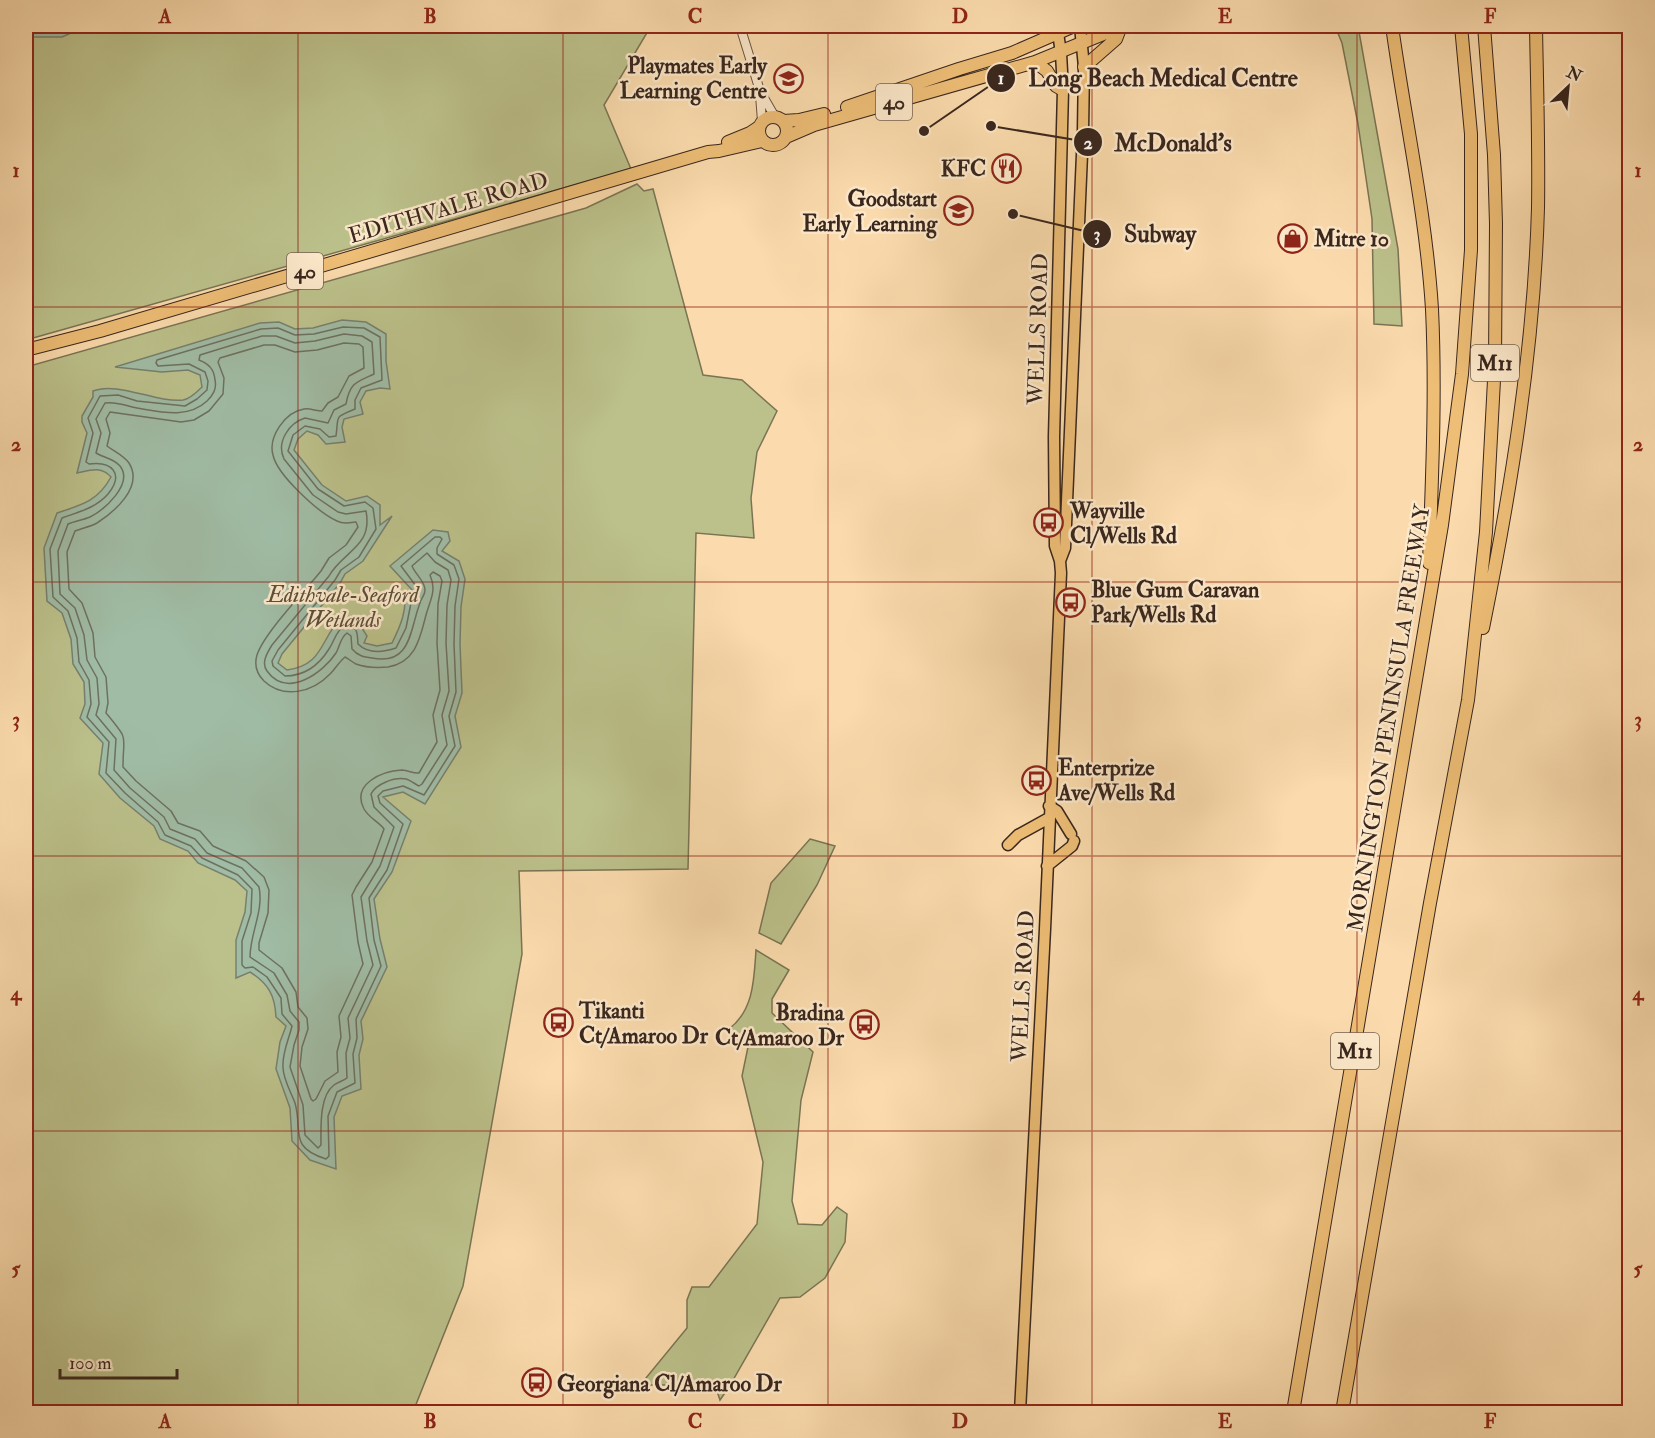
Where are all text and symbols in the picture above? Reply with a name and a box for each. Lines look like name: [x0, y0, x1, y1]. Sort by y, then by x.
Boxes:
text: A: [158, 4, 172, 29]
text: B: [423, 4, 437, 29]
text: C: [688, 4, 702, 29]
text: D: [952, 4, 968, 29]
text: E: [1218, 4, 1233, 29]
text: F: [1484, 4, 1497, 29]
place label: Playmates Early Learning Centre: [620, 52, 768, 106]
callout: Long Beach Medical Centre: [986, 57, 1309, 99]
north arrow: [1538, 57, 1598, 117]
school or university icon: Playmates Early Learning Centre: [772, 62, 804, 94]
text: N: [1562, 62, 1586, 87]
text: Long Beach Medical Centre: [1028, 63, 1298, 94]
text: 1: [998, 67, 1004, 90]
road number: 40: [876, 84, 912, 120]
callout: McDonald's: [1073, 121, 1244, 163]
text: McDonald's: [1113, 128, 1232, 159]
text: 2: [1083, 132, 1093, 155]
restaurant icon: KFC: [991, 152, 1023, 184]
place label: KFC: [941, 155, 986, 183]
text: 1: [12, 158, 20, 183]
text: 1: [1634, 158, 1642, 183]
street label: EDITHVALE ROAD: [345, 166, 551, 250]
place label: Goodstart Early Learning: [802, 185, 938, 239]
school or university icon: Goodstart Early Learning: [942, 195, 974, 227]
callout: Subway: [1082, 213, 1208, 255]
text: Subway: [1124, 219, 1197, 250]
shop icon: Mitre 10: [1277, 222, 1309, 254]
text: 3: [1094, 223, 1101, 246]
place label: Mitre 10: [1313, 225, 1389, 253]
road number: 40: [287, 253, 323, 289]
street label: WELLS ROAD: [1021, 253, 1055, 406]
road number: M11: [1471, 345, 1519, 381]
text: 2: [11, 432, 21, 457]
text: 2: [1633, 432, 1643, 457]
place label: Wayville Cl/Wells Rd: [1069, 497, 1177, 550]
street label: MORNINGTON PENINSULA FREEWAY: [1341, 501, 1437, 934]
bus stop icon: Wayville Cl/Wells Rd: [1033, 507, 1065, 539]
place label: Blue Gum Caravan Park/Wells Rd: [1091, 576, 1260, 629]
park label: Edithvale-Seaford Wetlands: [265, 581, 421, 634]
bus stop icon: Blue Gum Caravan Park/Wells Rd: [1054, 586, 1086, 618]
text: 3: [12, 707, 20, 732]
text: 3: [1634, 707, 1642, 732]
place label: Enterprize Ave/Wells Rd: [1057, 754, 1175, 807]
bus stop icon: Enterprize Ave/Wells Rd: [1021, 764, 1053, 796]
street label: WELLS ROAD: [1005, 910, 1041, 1064]
text: 4: [10, 981, 23, 1006]
text: 4: [1632, 981, 1645, 1006]
place label: Tikanti Ct/Amaroo Dr: [578, 997, 709, 1050]
place label: Bradina Ct/Amaroo Dr: [715, 999, 845, 1052]
bus stop icon: Tikanti Ct/Amaroo Dr: [542, 1007, 574, 1039]
bus stop icon: Bradina Ct/Amaroo Dr: [849, 1009, 881, 1041]
road number: M11: [1331, 1033, 1379, 1069]
text: 5: [12, 1256, 22, 1281]
text: 5: [1634, 1256, 1644, 1281]
scale bar: [60, 1342, 177, 1380]
text: 100 m: [69, 1352, 112, 1375]
bus stop icon: Georgiana Cl/Amaroo Dr: [520, 1367, 552, 1399]
place label: Georgiana Cl/Amaroo Dr: [557, 1370, 783, 1399]
text: A: [158, 1409, 172, 1434]
text: B: [423, 1409, 437, 1434]
text: C: [688, 1409, 702, 1434]
text: D: [952, 1409, 968, 1434]
text: E: [1218, 1409, 1233, 1434]
text: F: [1484, 1409, 1497, 1434]

